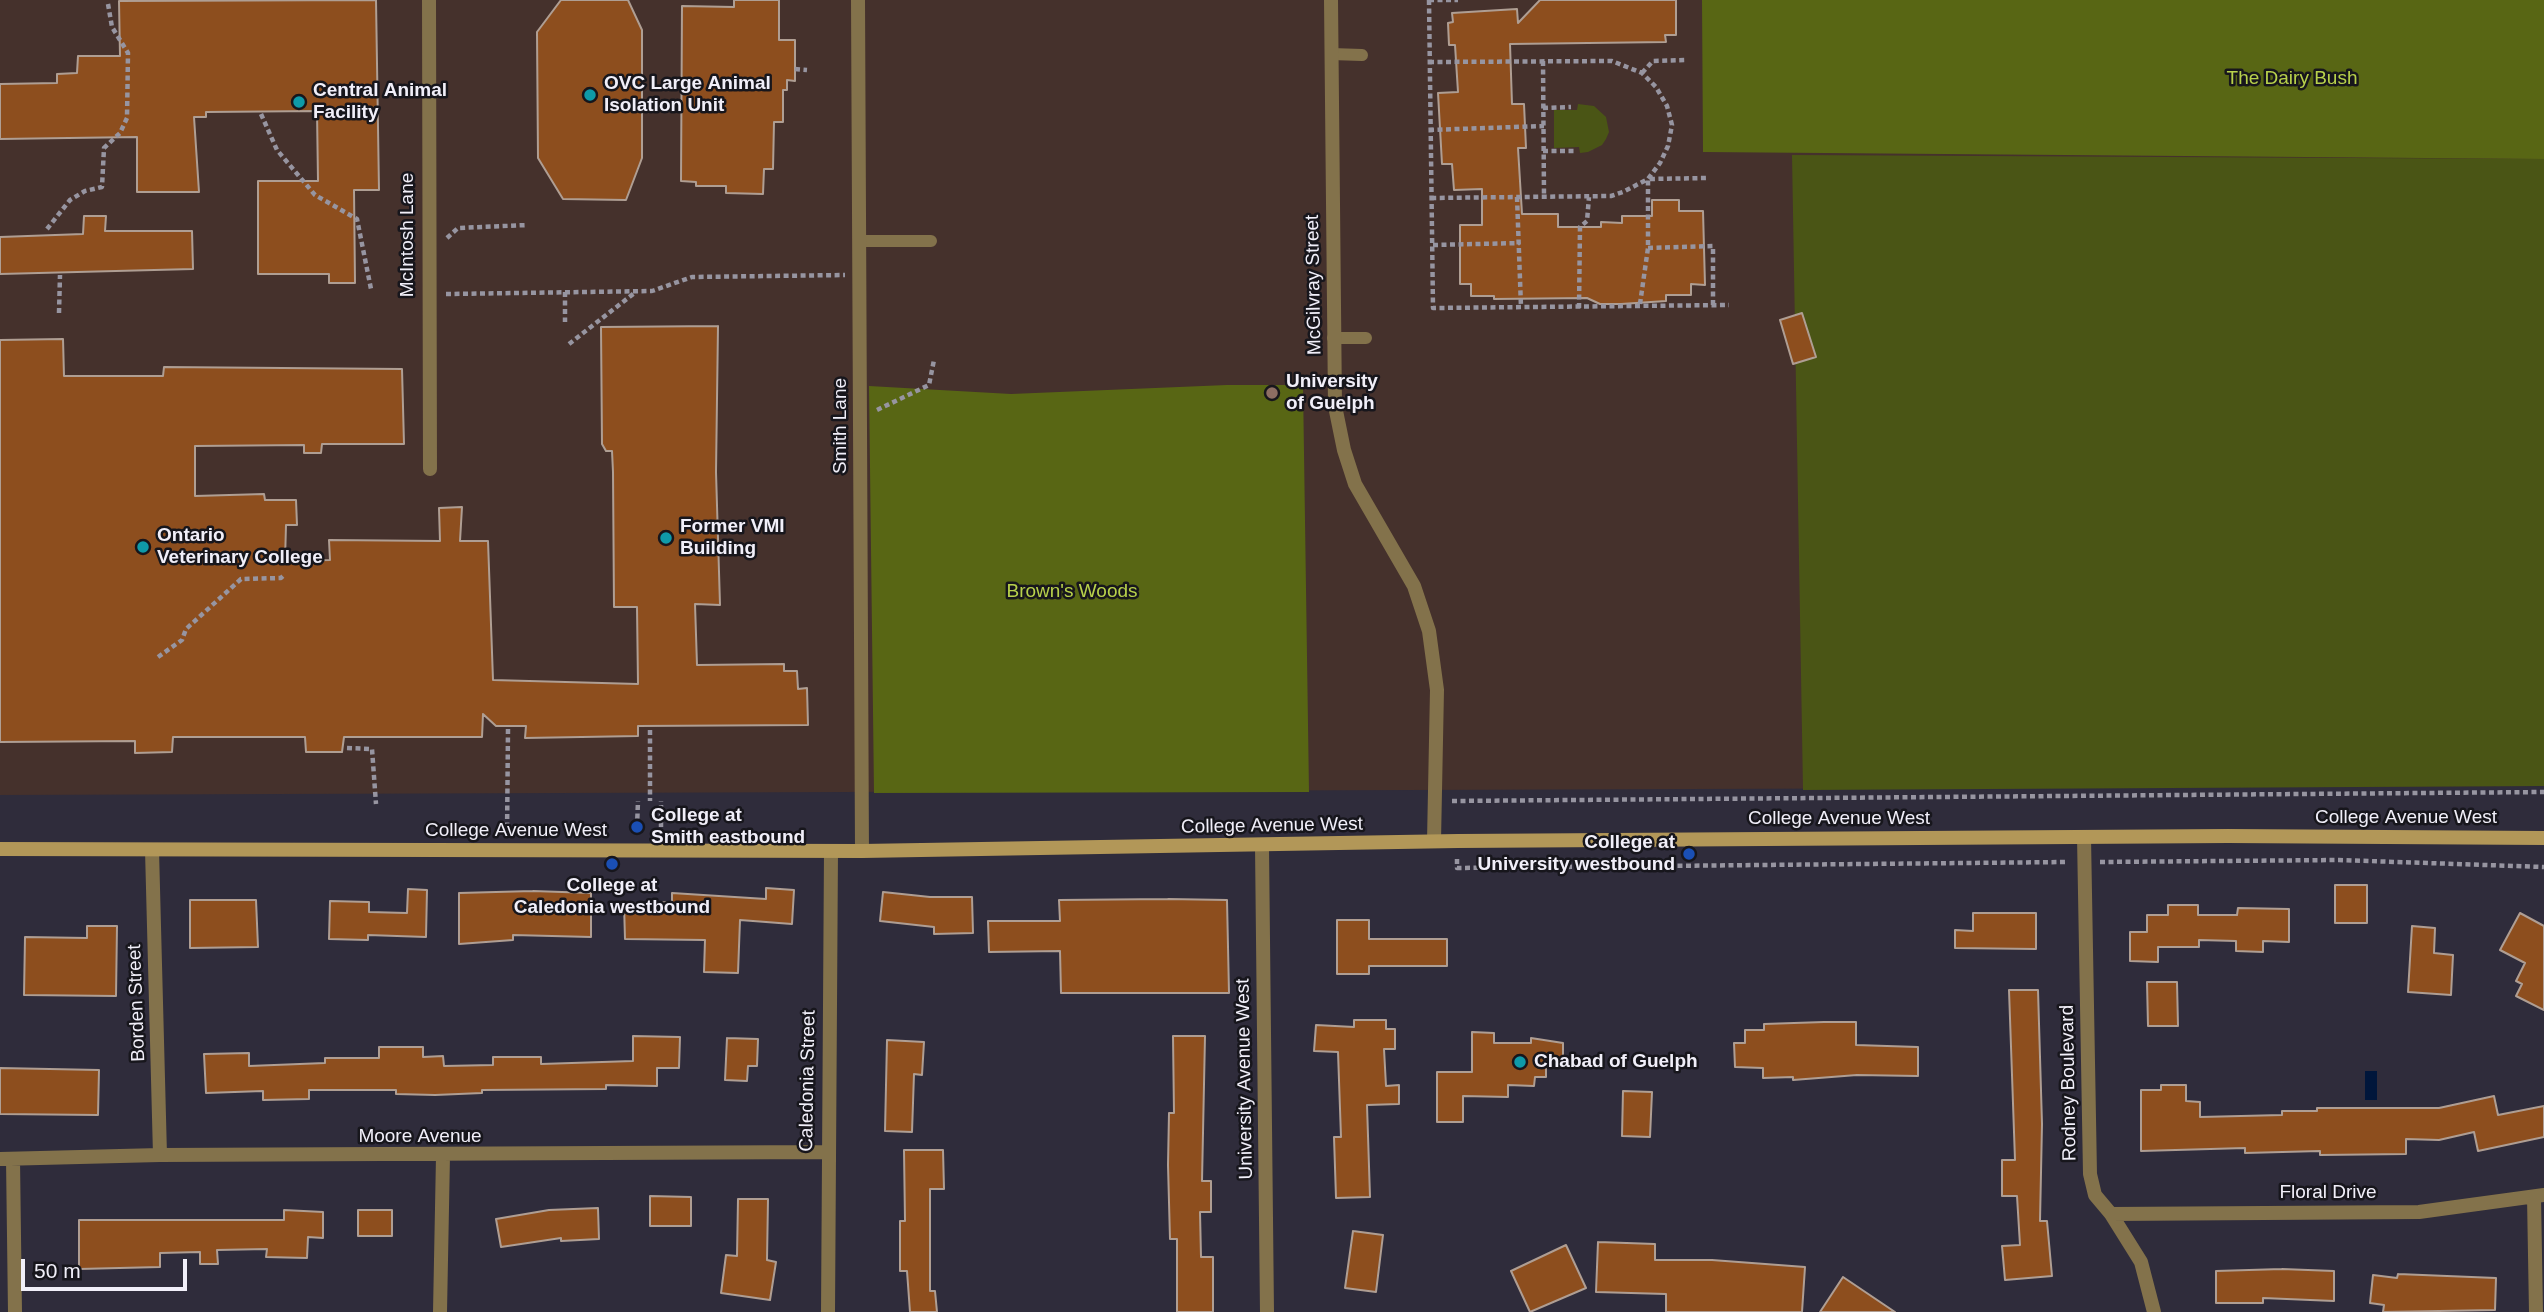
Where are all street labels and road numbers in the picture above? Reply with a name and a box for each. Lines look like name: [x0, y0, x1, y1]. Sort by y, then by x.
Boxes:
street label: McIntosh Lane: [397, 173, 419, 297]
street label: McGilvray Street: [1301, 215, 1327, 355]
street label: Smith Lane: [830, 378, 852, 474]
street label: College Avenue West: [2315, 807, 2497, 829]
street label: College Avenue West: [1748, 808, 1930, 830]
street label: College Avenue West: [1181, 813, 1363, 839]
street label: College Avenue West: [425, 820, 607, 842]
street label: Borden Street: [124, 944, 150, 1062]
street label: University Avenue West: [1232, 978, 1258, 1180]
street label: Rodney Boulevard: [2056, 1005, 2082, 1161]
street label: Caledonia Street: [795, 1010, 821, 1152]
street label: Moore Avenue: [358, 1126, 482, 1148]
street label: Floral Drive: [2279, 1182, 2377, 1204]

